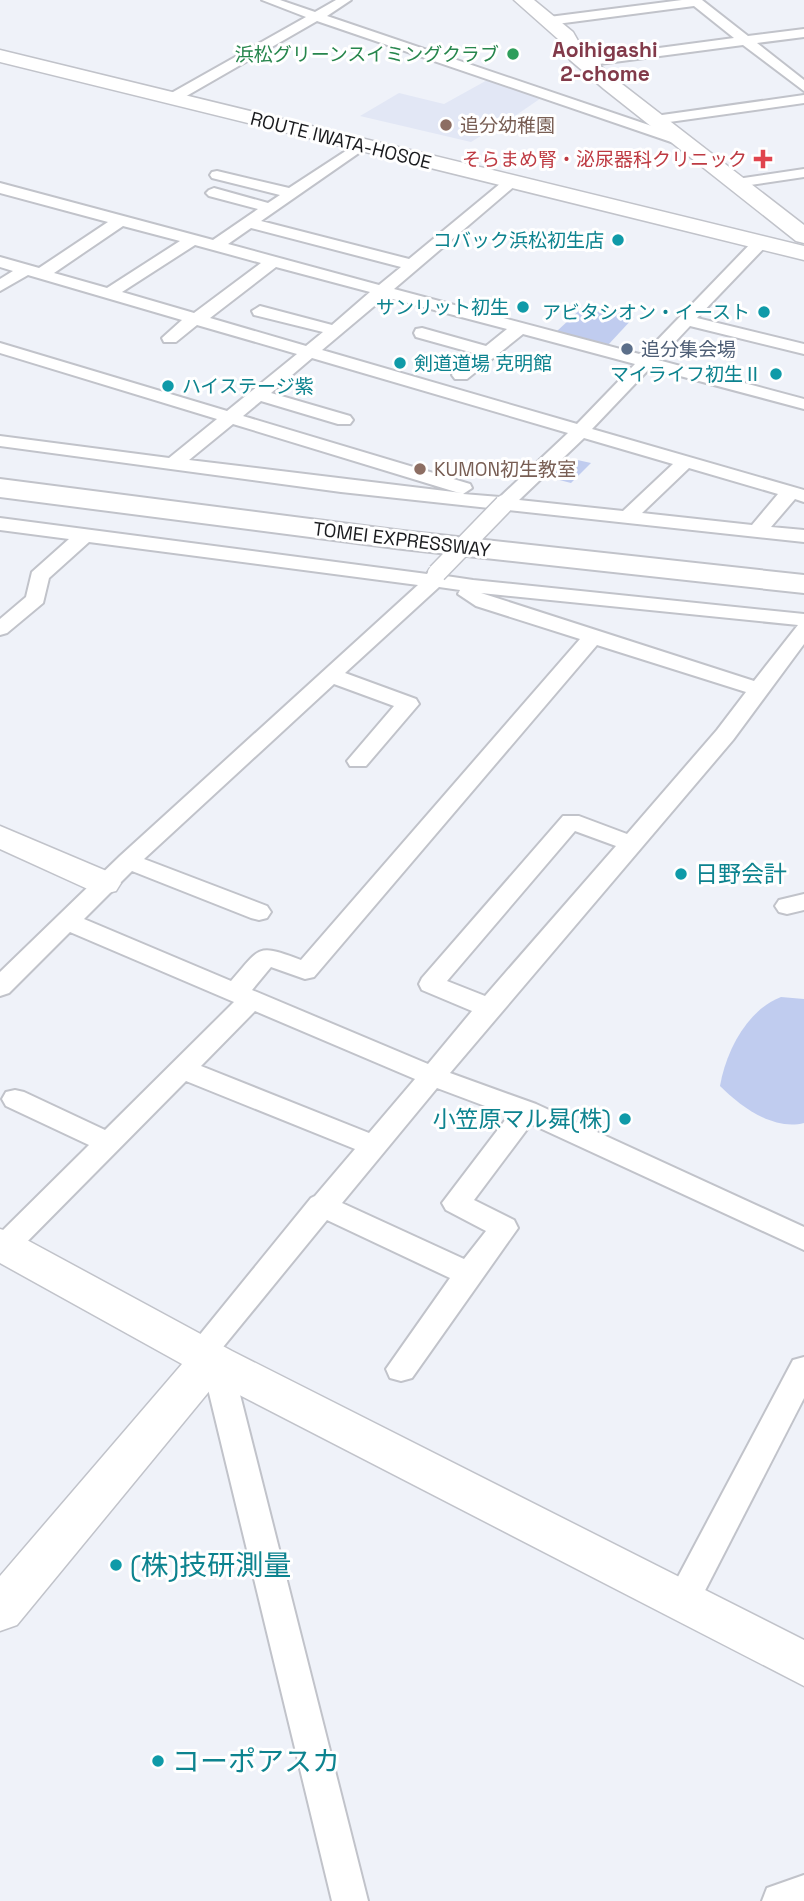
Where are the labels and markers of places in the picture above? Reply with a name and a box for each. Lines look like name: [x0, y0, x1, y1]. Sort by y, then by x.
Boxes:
place label: 浜松グリーンスイミングクラブ: [235, 42, 499, 67]
marker: 浜松グリーンスイミングクラブ: [505, 46, 521, 62]
place label: 追分幼稚園: [460, 113, 555, 138]
marker: 追分幼稚園: [438, 117, 454, 133]
place label: そらまめ腎・泌尿器科クリニック: [462, 147, 747, 172]
marker: そらまめ腎・泌尿器科クリニック: [753, 149, 773, 169]
place label: コバック浜松初生店: [433, 228, 604, 253]
marker: コバック浜松初生店: [610, 232, 626, 248]
place label: サンリット初生: [376, 295, 509, 320]
marker: サンリット初生: [515, 299, 531, 315]
place label: アビタシオン・イースト: [542, 300, 750, 325]
marker: アビタシオン・イースト: [756, 304, 772, 320]
place label: 追分集会場: [641, 337, 736, 362]
marker: 追分集会場: [619, 341, 635, 357]
place label: 剣道道場 克明館: [414, 351, 552, 376]
marker: 剣道道場 克明館: [392, 355, 408, 371]
place label: マイライフ初生Ⅱ: [610, 362, 762, 387]
marker: マイライフ初生Ⅱ: [768, 366, 784, 382]
place label: ハイステージ紫: [182, 374, 314, 399]
marker: ハイステージ紫: [160, 378, 176, 394]
place label: KUMON初生教室: [434, 457, 576, 482]
marker: KUMON初生教室: [412, 461, 428, 477]
place label: 日野会計: [695, 859, 787, 889]
marker: 日野会計: [673, 866, 689, 882]
place label: 小笠原マル曻(株): [433, 1104, 611, 1134]
marker: 小笠原マル曻(株): [617, 1111, 633, 1127]
place label: (株)技研測量: [130, 1547, 291, 1583]
marker: (株)技研測量: [108, 1557, 124, 1573]
place label: コーポアスカ: [172, 1743, 340, 1779]
marker: コーポアスカ: [150, 1753, 166, 1769]

